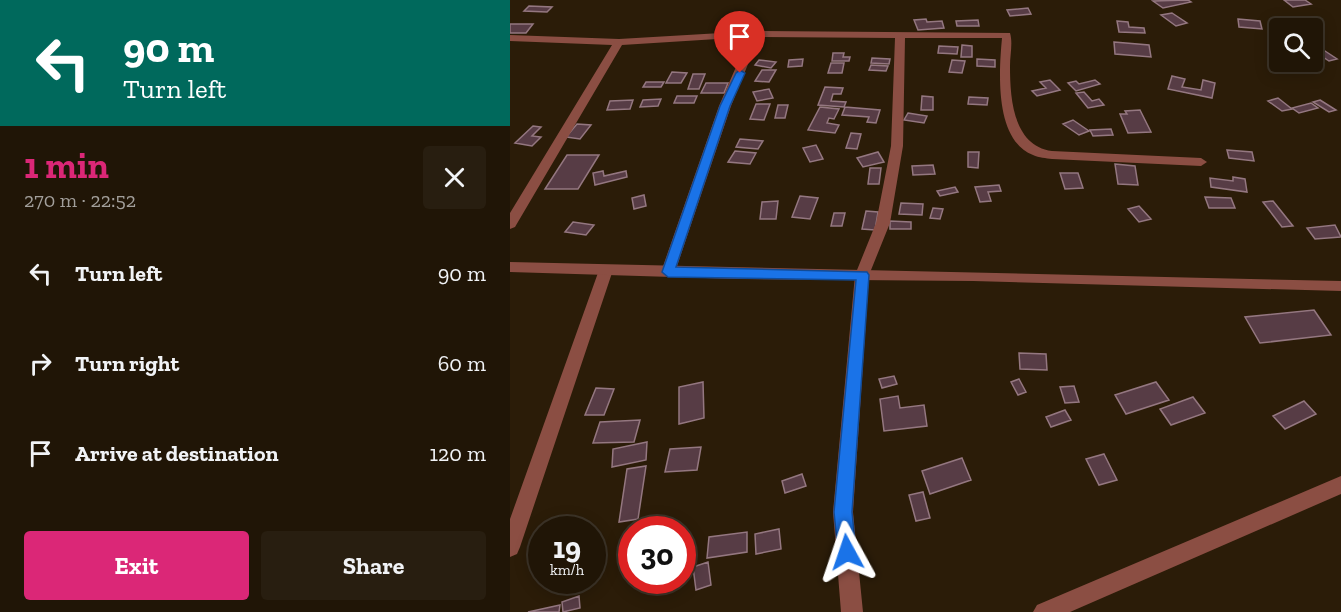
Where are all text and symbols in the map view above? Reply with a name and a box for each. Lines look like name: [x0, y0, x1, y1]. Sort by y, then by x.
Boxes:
pin: [714, 11, 765, 73]
map controls: [1269, 18, 1323, 72]
button: search: [1269, 18, 1323, 72]
icon: arrive: [723, 20, 756, 53]
text: 90 m: [123, 22, 214, 73]
icon: left: [24, 24, 102, 102]
text: Turn left: [123, 73, 226, 105]
text: 1 min: [24, 144, 109, 187]
button: close: [423, 146, 486, 209]
text: 270 m · 22:52: [24, 188, 136, 212]
icon: left: [24, 257, 57, 290]
text: Turn left: [75, 260, 162, 287]
text: 90 m: [438, 260, 486, 287]
icon: right: [24, 347, 57, 380]
text: Turn right: [75, 350, 179, 377]
text: 60 m: [438, 350, 486, 377]
icon: arrive: [24, 437, 57, 470]
text: Arrive at destination: [75, 440, 278, 467]
text: 120 m: [430, 440, 486, 467]
speed limit sign: 30: [618, 516, 696, 594]
position arrow: [815, 520, 879, 584]
text: 19: [553, 530, 581, 566]
button: Exit: [24, 531, 249, 600]
button: Share: [261, 531, 486, 600]
text: km/h: [550, 561, 584, 579]

